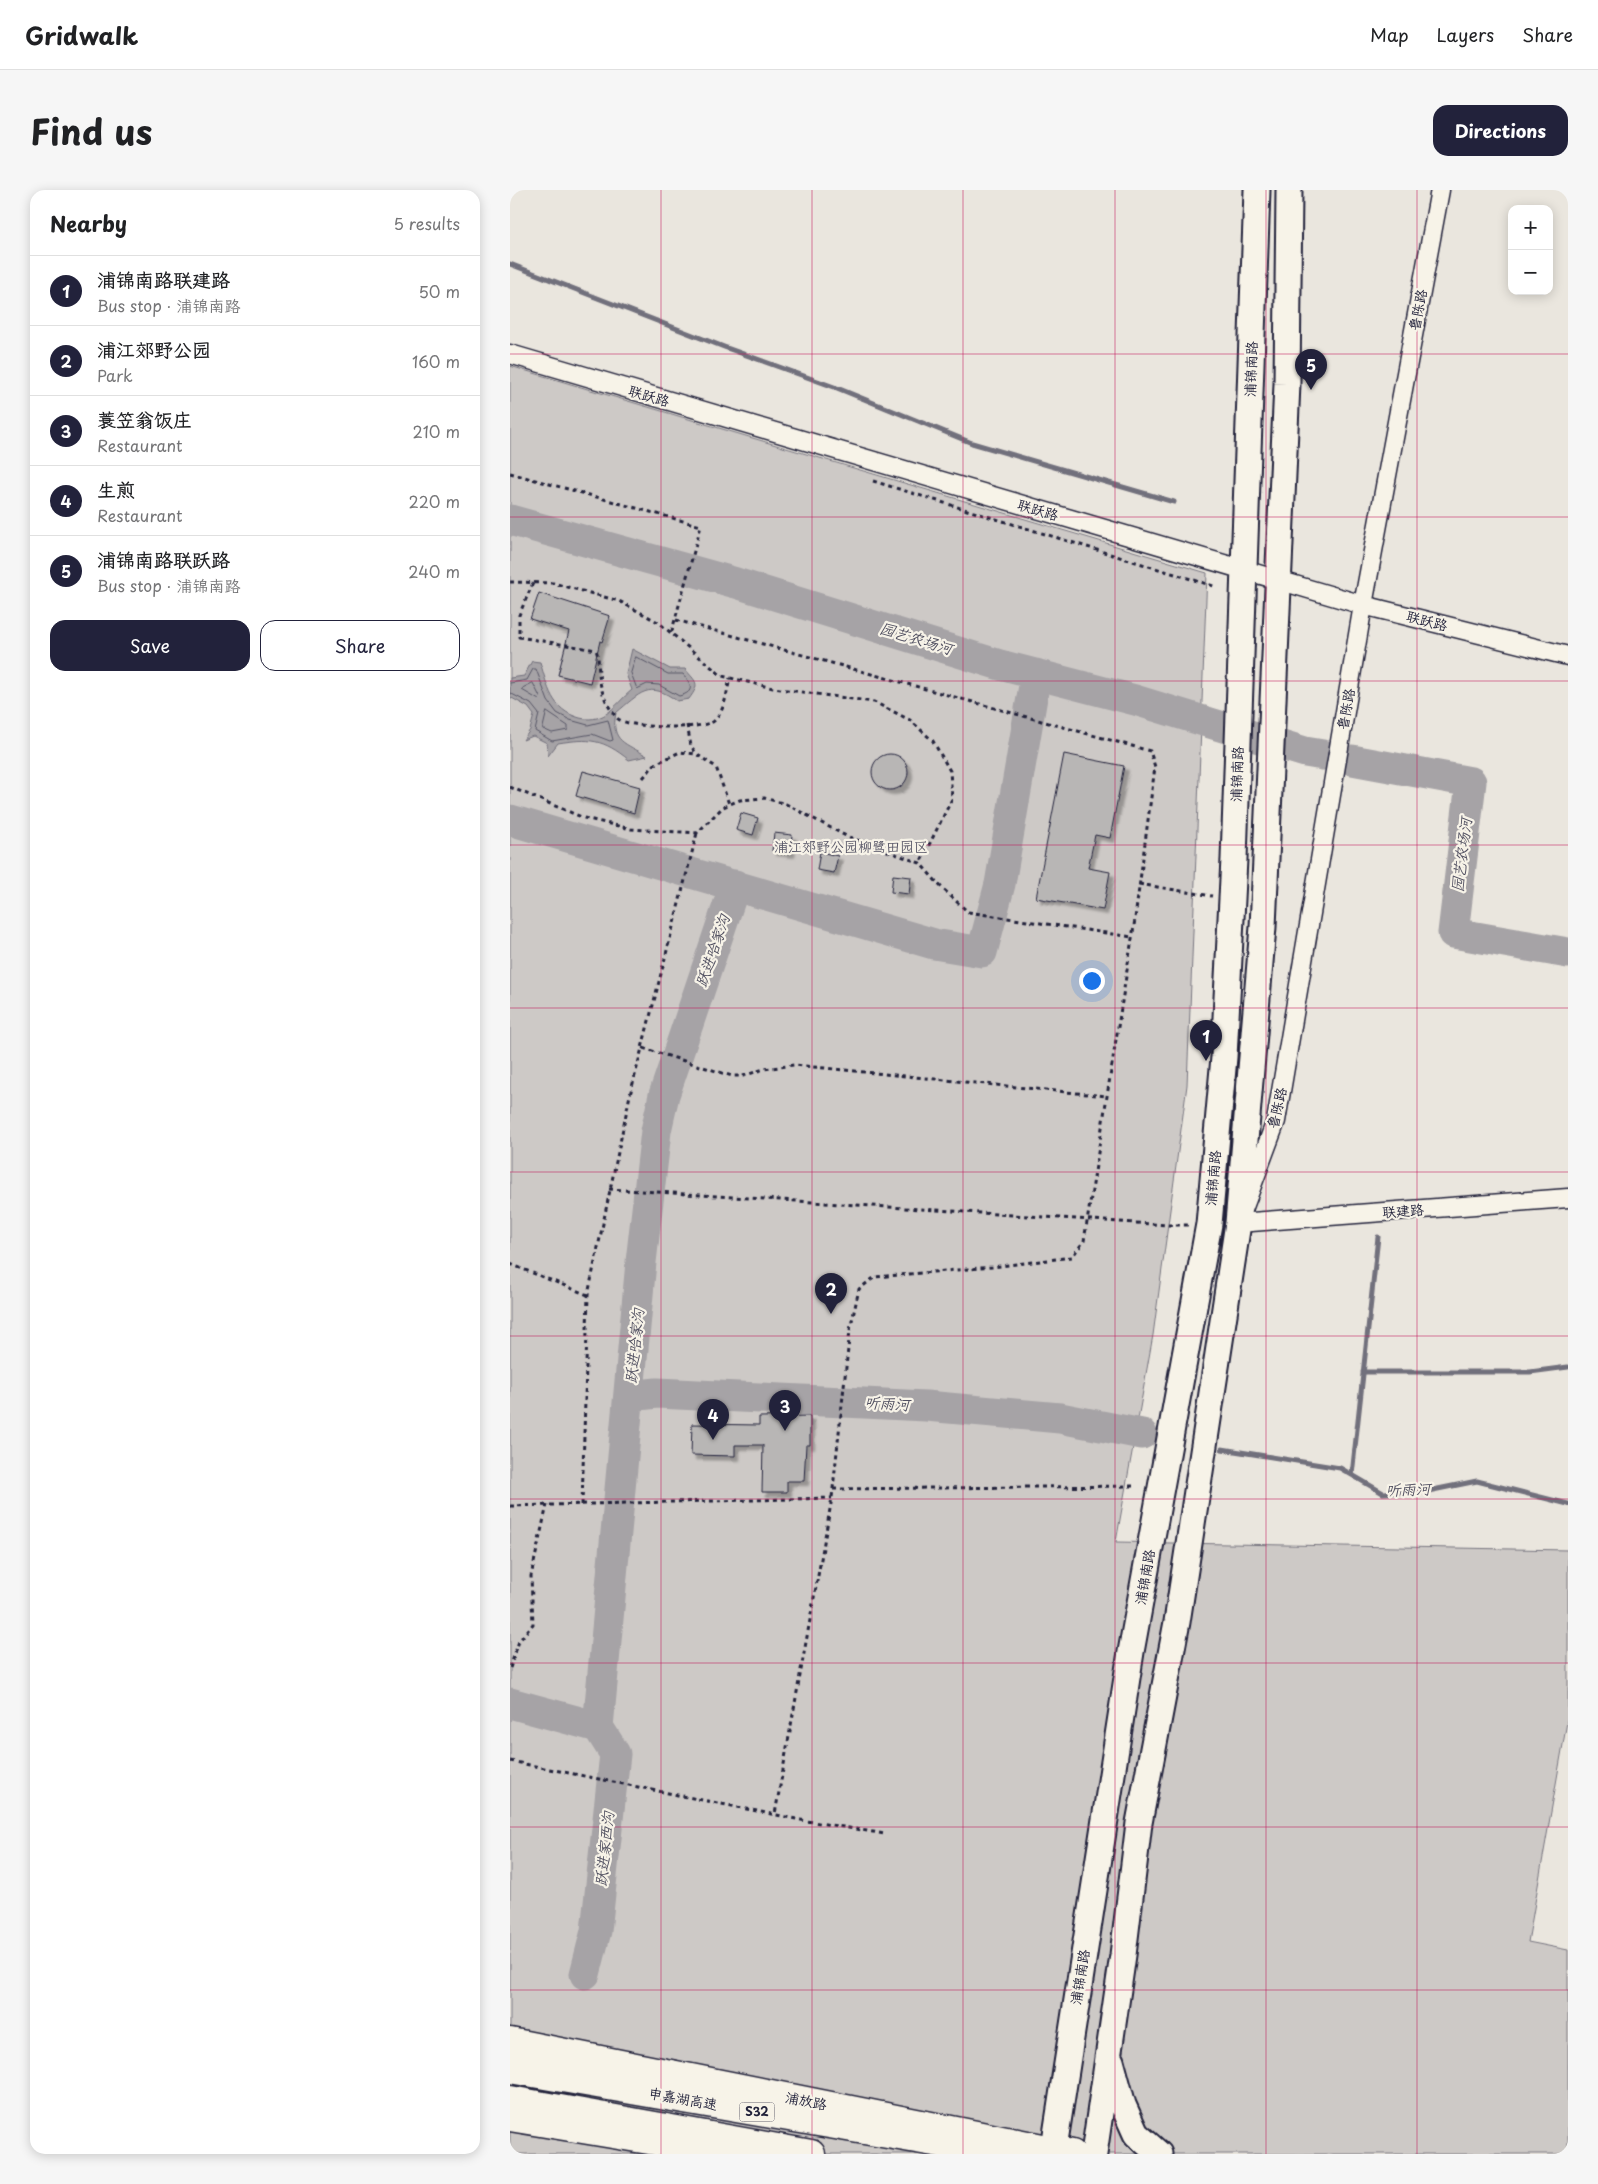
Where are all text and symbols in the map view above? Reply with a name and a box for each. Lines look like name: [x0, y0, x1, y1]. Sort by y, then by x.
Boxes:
text: Gridwalk: [25, 17, 138, 53]
text: Map: [1370, 21, 1409, 48]
text: Layers: [1437, 21, 1494, 48]
text: Share: [1522, 21, 1573, 48]
text: Find us: [30, 104, 152, 157]
button: Directions: [1433, 105, 1568, 156]
map controls: [1508, 205, 1553, 295]
button: +: [1508, 205, 1553, 250]
text: Nearby: [50, 207, 127, 239]
text: 5 results: [393, 211, 460, 235]
button: −: [1508, 250, 1553, 295]
text: 浦锦南路联建路: [97, 265, 230, 293]
text: 1: [62, 279, 70, 303]
text: 50 m: [419, 279, 460, 303]
street label: 鲁陈路: [1403, 287, 1432, 333]
text: Bus stop · 浦锦南路: [97, 293, 241, 317]
text: 浦江郊野公园: [97, 335, 211, 363]
street label: 浦锦南路: [1239, 341, 1262, 397]
text: 2: [60, 349, 72, 373]
text: 160 m: [412, 349, 460, 373]
pin: 5: [1295, 349, 1327, 390]
text: Park: [97, 363, 133, 387]
street label: 联跃路: [626, 380, 672, 411]
text: 蓑笠翁饭庄: [97, 405, 192, 433]
text: 3: [61, 419, 71, 443]
text: 210 m: [412, 419, 460, 443]
text: Restaurant: [97, 433, 183, 457]
text: 生煎: [97, 475, 135, 503]
text: 4: [61, 489, 71, 513]
text: 220 m: [409, 489, 460, 513]
street label: 联跃路: [1015, 494, 1061, 525]
text: Restaurant: [97, 503, 183, 527]
text: 浦锦南路联跃路: [97, 545, 230, 573]
text: 5: [61, 559, 71, 583]
text: 240 m: [408, 559, 460, 583]
text: Bus stop · 浦锦南路: [97, 573, 241, 597]
street label: 联跃路: [1404, 605, 1450, 636]
water label: 园艺农场河: [877, 616, 959, 660]
button: Save: [50, 620, 250, 671]
button: Share: [260, 620, 460, 671]
street label: 鲁陈路: [1332, 686, 1359, 731]
street label: 浦锦南路: [1225, 746, 1248, 802]
water label: 园艺农场河: [1445, 813, 1477, 893]
park label: 浦江郊野公园柳鹭田园区: [774, 836, 928, 857]
water label: 跃进哈家沟: [688, 909, 735, 990]
your location: [1079, 968, 1105, 994]
pin: 1: [1190, 1020, 1222, 1061]
street label: 鲁陈路: [1262, 1085, 1291, 1131]
street label: 浦锦南路: [1200, 1149, 1225, 1207]
street label: 联建路: [1381, 1199, 1425, 1222]
pin: 2: [815, 1273, 847, 1314]
water label: 跃进哈家沟: [618, 1305, 649, 1384]
pin: 3: [769, 1390, 801, 1431]
water label: 听雨河: [864, 1390, 913, 1415]
pin: 4: [697, 1399, 729, 1440]
water label: 听雨河: [1385, 1476, 1434, 1501]
street label: 浦锦南路: [1129, 1548, 1160, 1606]
water label: 跃进家西沟: [588, 1808, 619, 1887]
street label: 浦锦南路: [1065, 1948, 1094, 2006]
street label: 申嘉湖高速: [647, 2082, 719, 2115]
street label: 浦放路: [783, 2086, 829, 2115]
road number: S32: [740, 2102, 774, 2121]

